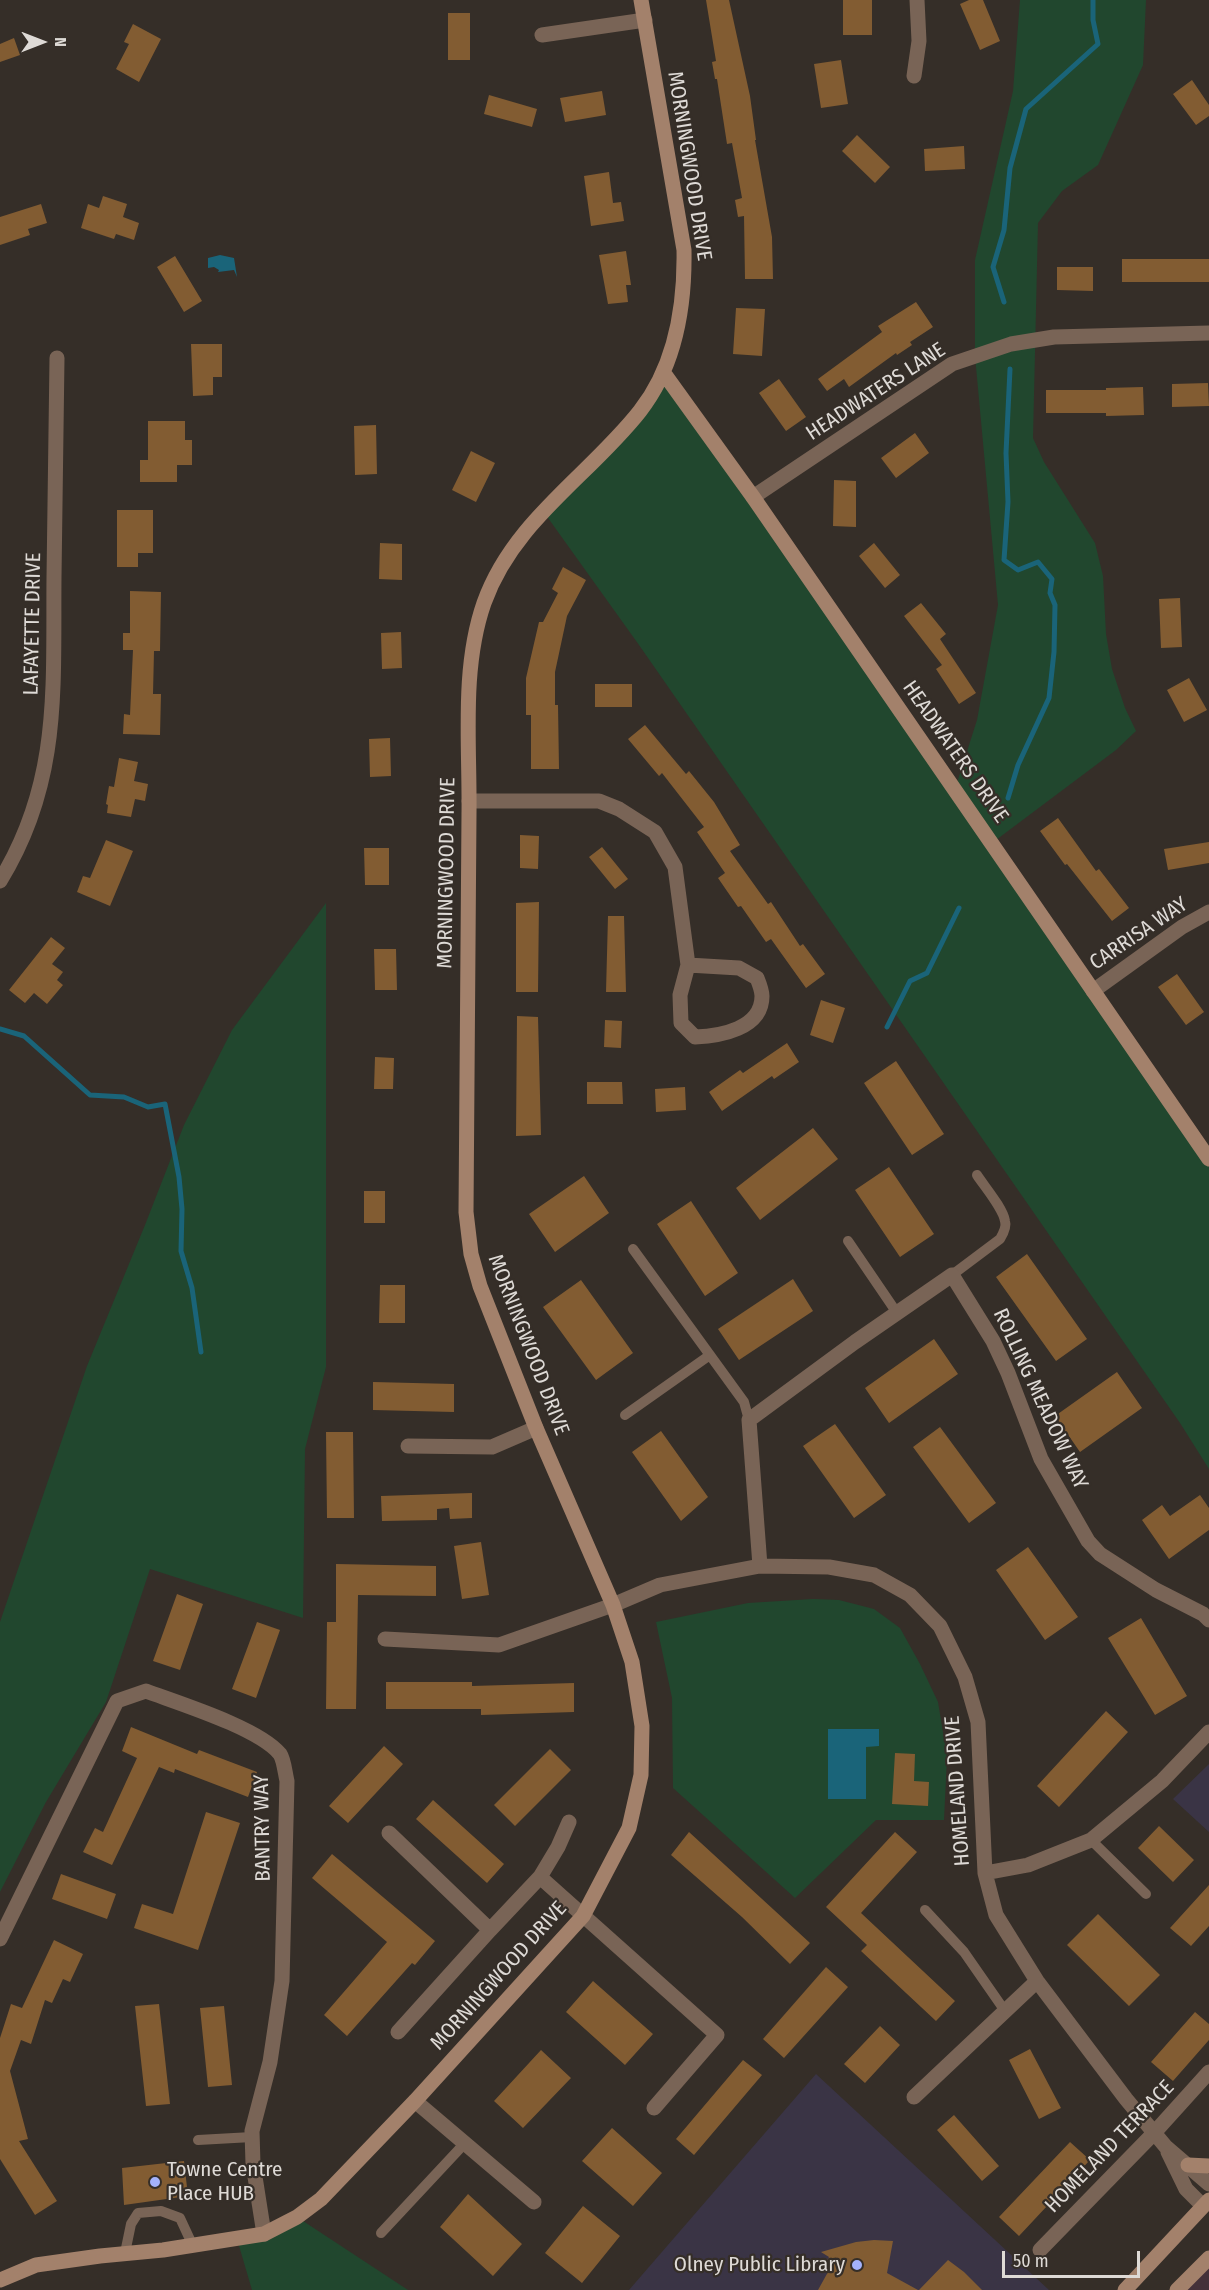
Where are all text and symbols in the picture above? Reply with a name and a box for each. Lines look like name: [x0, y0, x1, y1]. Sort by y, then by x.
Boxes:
north arrow: [12, 12, 72, 72]
text: N: [51, 37, 70, 47]
street label: MORNINGWOOD DRIVE: [662, 70, 716, 262]
street label: HEADWATERS LANE: [802, 338, 950, 446]
street label: LAFAYETTE DRIVE: [19, 552, 47, 696]
street label: HEADWATERS DRIVE: [897, 676, 1013, 828]
street label: MORNINGWOOD DRIVE: [433, 777, 461, 969]
street label: CARRISA WAY: [1085, 892, 1193, 976]
street label: MORNINGWOOD DRIVE: [482, 1251, 574, 1439]
street label: ROLLING MEADOW WAY: [987, 1305, 1093, 1493]
street label: HOMELAND DRIVE: [940, 1715, 976, 1867]
street label: BANTRY WAY: [249, 1774, 277, 1882]
street label: MORNINGWOOD DRIVE: [426, 1896, 572, 2056]
street label: HOMELAND TERRACE: [1040, 2075, 1180, 2219]
place label: Towne Centre Place HUB: [167, 2157, 282, 2207]
marker: Towne Centre Place HUB: [148, 2175, 162, 2189]
scale bar: [1005, 2239, 1143, 2277]
text: 50 m: [1013, 2250, 1049, 2272]
place label: Olney Public Library: [674, 2252, 845, 2278]
marker: Olney Public Library: [850, 2258, 864, 2272]

